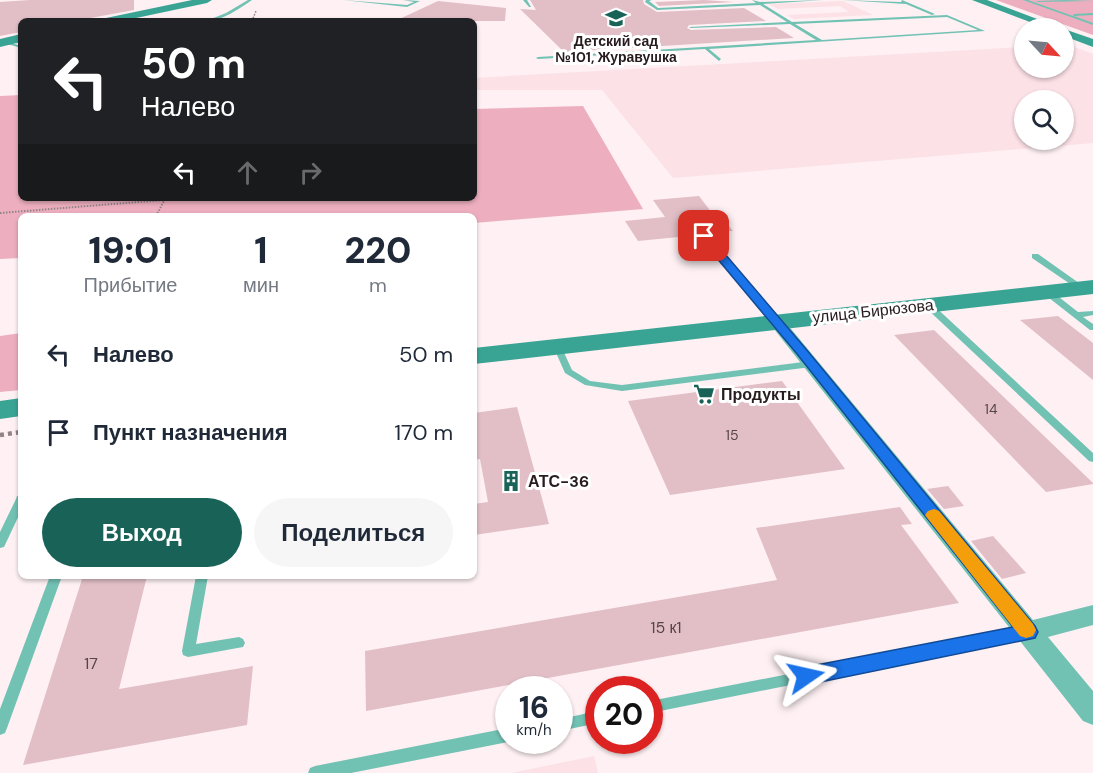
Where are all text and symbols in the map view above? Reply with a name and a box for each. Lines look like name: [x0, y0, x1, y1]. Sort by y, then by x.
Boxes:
school or university icon: Детский сад №101, Журавушка: [604, 6, 628, 30]
north arrow: [1014, 18, 1074, 78]
map controls: [1014, 18, 1074, 150]
place label: Детский сад №101, Журавушка: [555, 32, 677, 66]
text: 50 m: [141, 36, 246, 91]
icon: left: [42, 42, 120, 120]
text: Налево: [141, 89, 235, 124]
button: search: [1014, 90, 1074, 150]
icon: left: [168, 156, 201, 189]
icon: ahead: [231, 156, 264, 189]
icon: right: [294, 156, 327, 189]
pin: [678, 210, 729, 261]
icon: arrive: [687, 219, 720, 252]
text: 19:01: [88, 227, 173, 274]
text: 1: [254, 227, 268, 274]
text: 220: [345, 227, 411, 274]
text: Прибытие: [84, 272, 178, 298]
text: мин: [243, 272, 279, 298]
text: m: [369, 272, 387, 298]
street label: улица Бирюзова: [811, 294, 935, 328]
icon: left: [42, 338, 75, 371]
text: Налево: [93, 340, 174, 369]
text: 50 m: [399, 340, 453, 369]
supermarket icon: Продукты: [692, 382, 716, 406]
place label: Продукты: [721, 384, 801, 405]
house number: 14: [985, 400, 998, 418]
icon: arrive: [42, 416, 75, 449]
text: Пункт назначения: [93, 418, 288, 447]
text: 170 m: [394, 418, 453, 447]
house number: 15: [726, 426, 738, 444]
building icon: АТС-36: [499, 469, 523, 493]
place label: АТС-36: [528, 471, 589, 492]
button: Выход: [42, 498, 242, 567]
button: Поделиться: [254, 498, 453, 567]
house number: 15 к1: [650, 617, 682, 638]
position arrow: [774, 644, 838, 708]
house number: 17: [84, 653, 98, 674]
speed limit sign: 20: [585, 676, 663, 754]
text: 16: [519, 688, 549, 727]
text: km/h: [516, 720, 552, 740]

